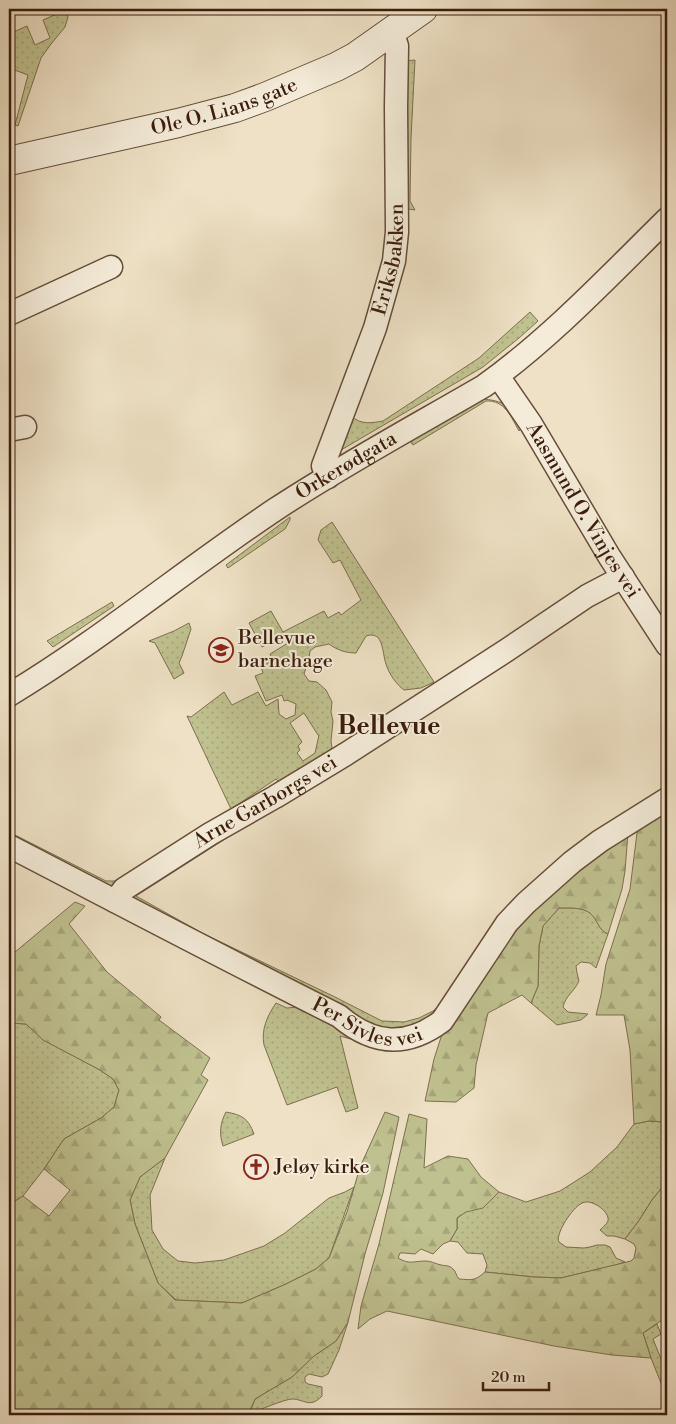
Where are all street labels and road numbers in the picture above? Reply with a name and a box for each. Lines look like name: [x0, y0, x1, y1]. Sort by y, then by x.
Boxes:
street label: Ole O. Lians gate: [149, 72, 301, 141]
street label: Eriksbakken: [367, 203, 410, 318]
street label: Aasmund O. Vinjes vei: [520, 417, 646, 603]
street label: Orkerødgata: [291, 426, 402, 506]
street label: Arne Garborgs vei: [188, 750, 342, 855]
street label: Per Sivles vei: [308, 992, 427, 1052]

